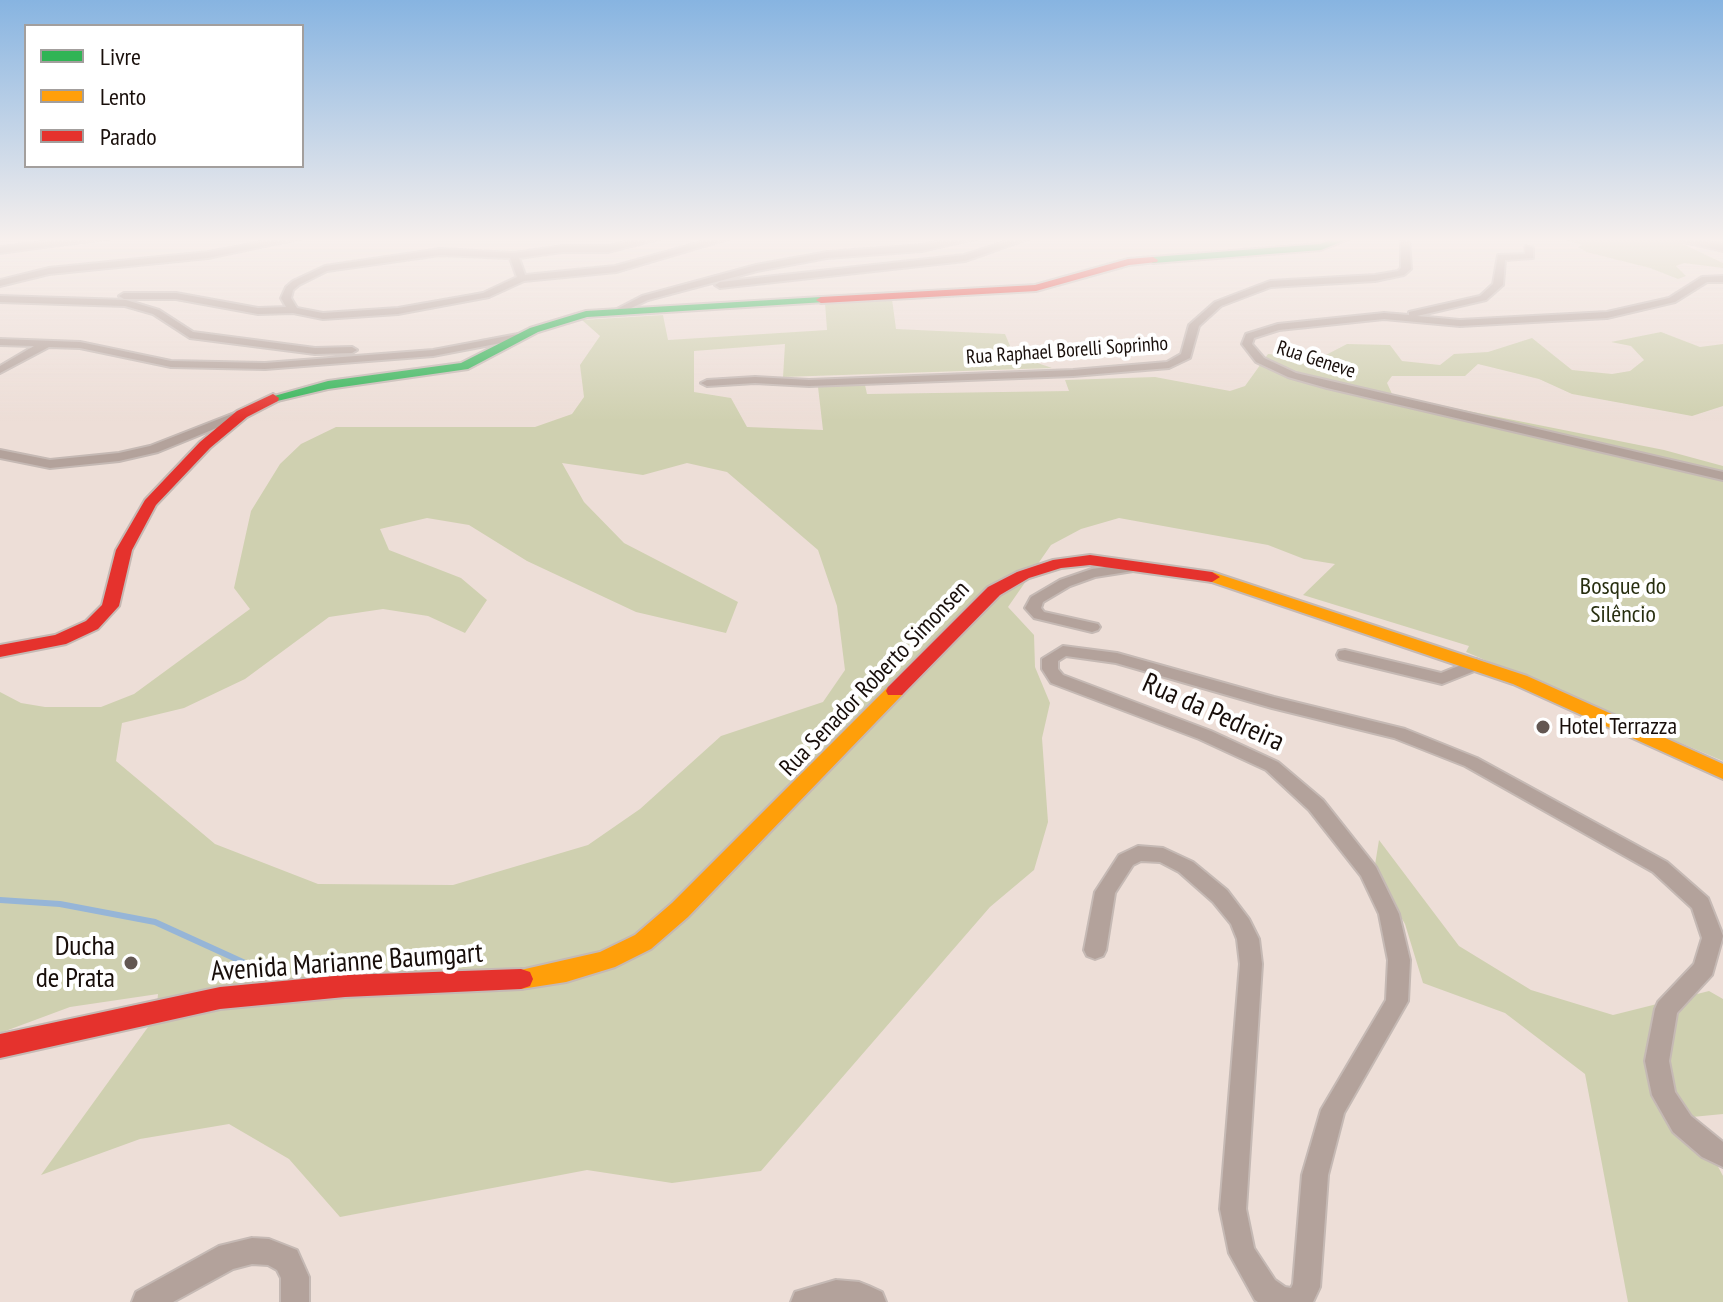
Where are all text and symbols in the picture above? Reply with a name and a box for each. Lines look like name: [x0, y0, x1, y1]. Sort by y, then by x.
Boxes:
legend: [24, 24, 304, 168]
text: Livre: [100, 41, 141, 72]
text: Lento: [100, 81, 146, 112]
text: Parado: [100, 121, 157, 152]
street label: Rua Raphael Borelli Soprinho: [965, 332, 1169, 370]
street label: Rua Geneve: [1274, 336, 1358, 384]
park label: Bosque do Silêncio: [1580, 573, 1666, 629]
street label: Rua Senador Roberto Simonsen: [774, 575, 976, 783]
street label: Rua da Pedreira: [1137, 667, 1289, 759]
place label: Hotel Terrazza: [1559, 713, 1677, 741]
marker: Hotel Terrazza: [1534, 718, 1552, 736]
place label: Ducha de Prata: [36, 930, 115, 996]
street label: Avenida Marianne Baumgart: [210, 937, 484, 989]
marker: Ducha de Prata: [122, 954, 140, 972]

